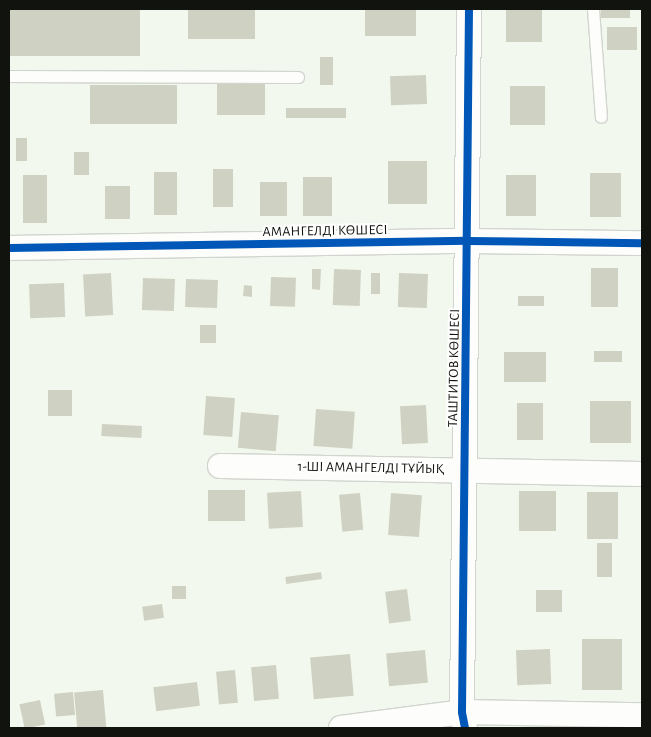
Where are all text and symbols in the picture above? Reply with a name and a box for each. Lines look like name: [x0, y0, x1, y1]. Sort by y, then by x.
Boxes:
street label: АМАНГЕЛДІ КӨШЕСІ: [262, 222, 388, 240]
street label: ТАШТИТОВ КӨШЕСІ: [445, 309, 463, 427]
street label: 1-ШІ АМАНГЕЛДІ ТҰЙЫҚ: [298, 458, 444, 478]

